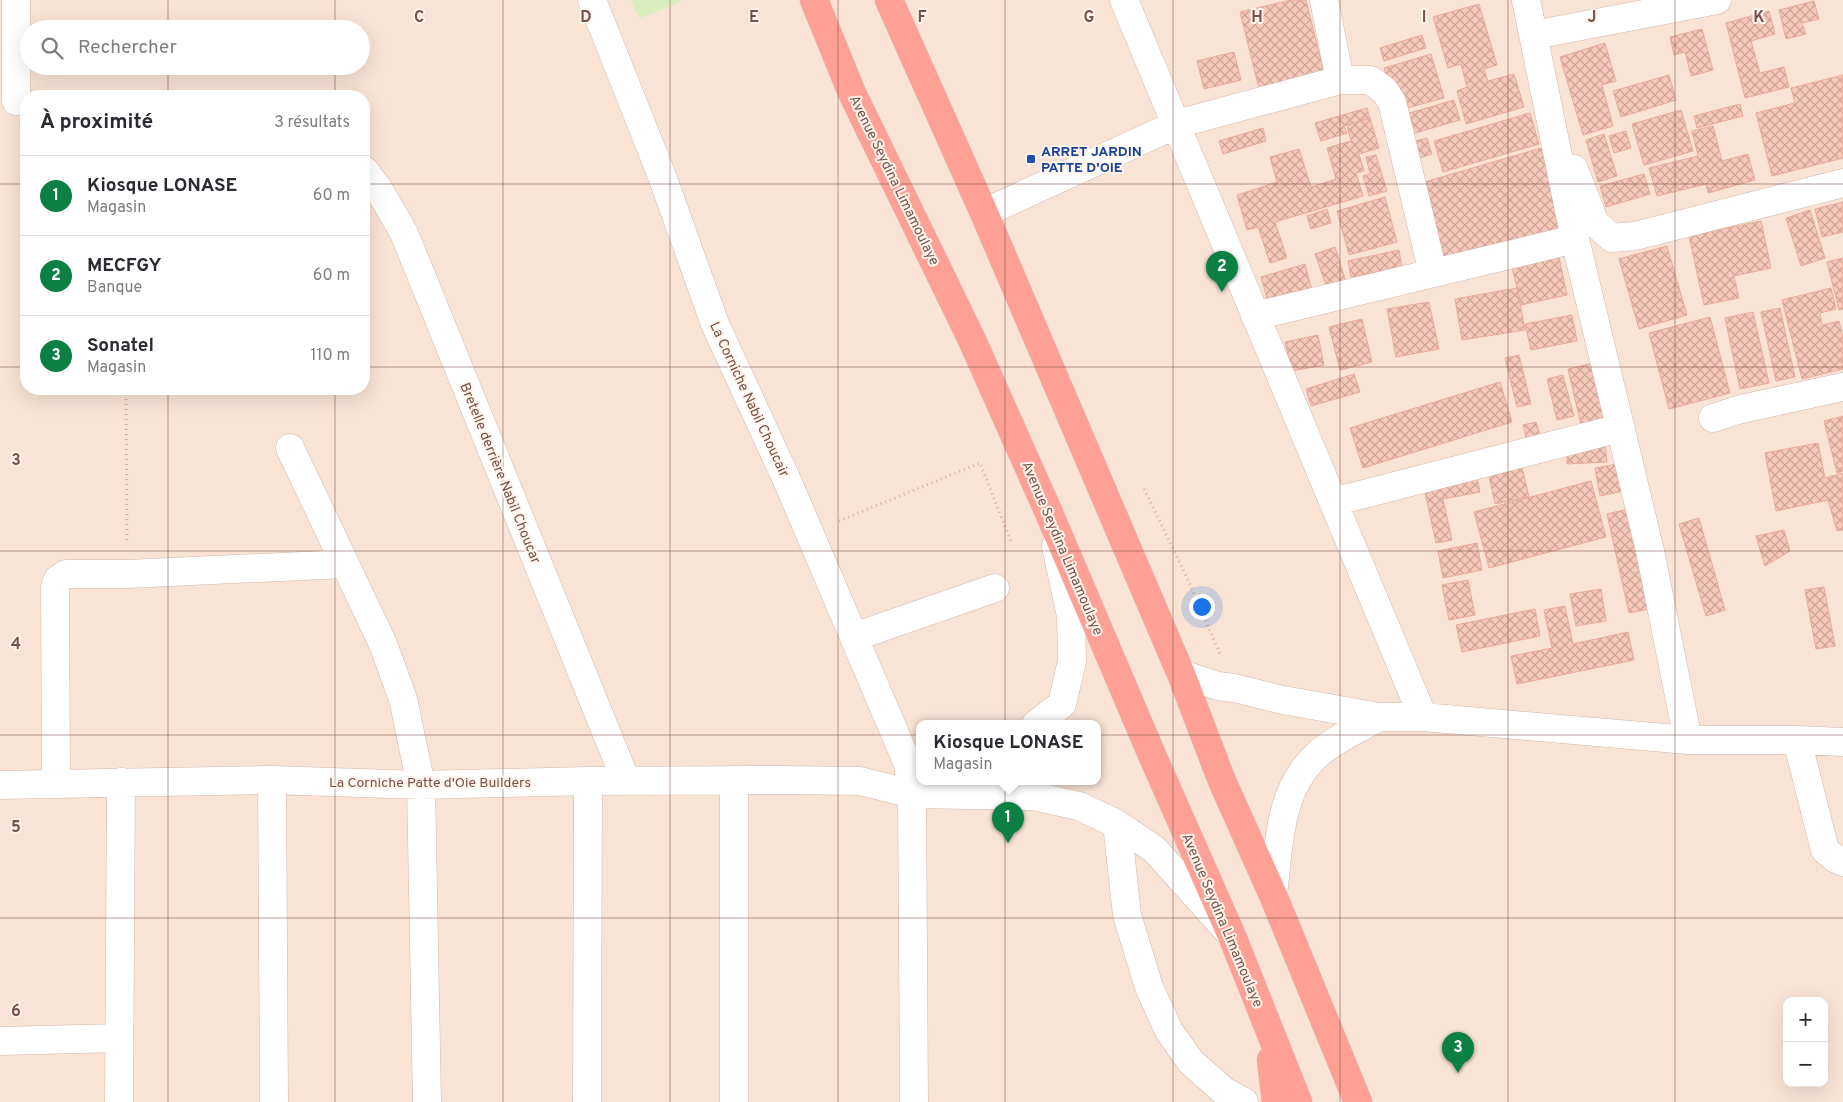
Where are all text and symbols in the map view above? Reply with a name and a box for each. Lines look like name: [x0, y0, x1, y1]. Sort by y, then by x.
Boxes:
text: C: [414, 8, 424, 28]
text: D: [580, 8, 592, 28]
text: E: [749, 8, 759, 28]
text: F: [917, 8, 927, 28]
text: G: [1084, 8, 1094, 28]
text: H: [1251, 8, 1263, 28]
text: I: [1422, 8, 1426, 28]
text: J: [1588, 8, 1596, 28]
text: K: [1753, 8, 1765, 28]
search box: [20, 20, 370, 75]
icon: search: [38, 34, 66, 62]
text: Rechercher: [78, 36, 177, 60]
street label: Avenue Seydina Limamoulaye: [845, 93, 942, 269]
text: À proximité: [40, 109, 153, 136]
text: 3 résultats: [274, 113, 350, 133]
place label: ARRET JARDIN PATTE D'OIE: [1041, 144, 1142, 177]
marker: ARRET JARDIN PATTE D'OIE: [1025, 153, 1037, 165]
text: Kiosque LONASE: [87, 174, 237, 198]
text: 1: [53, 186, 59, 206]
text: 60 m: [313, 186, 350, 206]
text: Magasin: [87, 198, 146, 218]
pin: 2: [1206, 251, 1238, 292]
text: MECFGY: [87, 254, 162, 278]
text: 2: [51, 266, 61, 286]
text: 60 m: [313, 266, 350, 286]
text: Banque: [87, 278, 142, 298]
street label: La Corniche Nabil Choucair: [705, 319, 792, 480]
text: Sonatel: [87, 334, 154, 358]
text: 3: [51, 346, 61, 366]
text: 110 m: [310, 346, 350, 366]
text: Magasin: [87, 358, 146, 378]
street label: Bretelle derrière Nabil Choucar: [455, 381, 544, 567]
text: 3: [11, 451, 21, 471]
street label: Avenue Seydina Limamoulaye: [1017, 459, 1106, 638]
your location: [1189, 594, 1215, 620]
text: 4: [11, 635, 21, 655]
popup: [916, 720, 1101, 785]
text: Kiosque LONASE: [933, 731, 1084, 755]
text: Magasin: [933, 755, 992, 775]
street label: La Corniche Patte d'Oie Builders: [329, 775, 531, 792]
pin: 1: [992, 802, 1024, 843]
text: 5: [11, 818, 21, 838]
street label: Avenue Seydina Limamoulaye: [1177, 831, 1266, 1010]
map controls: [1783, 997, 1828, 1087]
button: +: [1783, 997, 1828, 1042]
text: 6: [11, 1002, 21, 1022]
pin: 3: [1442, 1032, 1474, 1073]
button: −: [1783, 1042, 1828, 1087]

